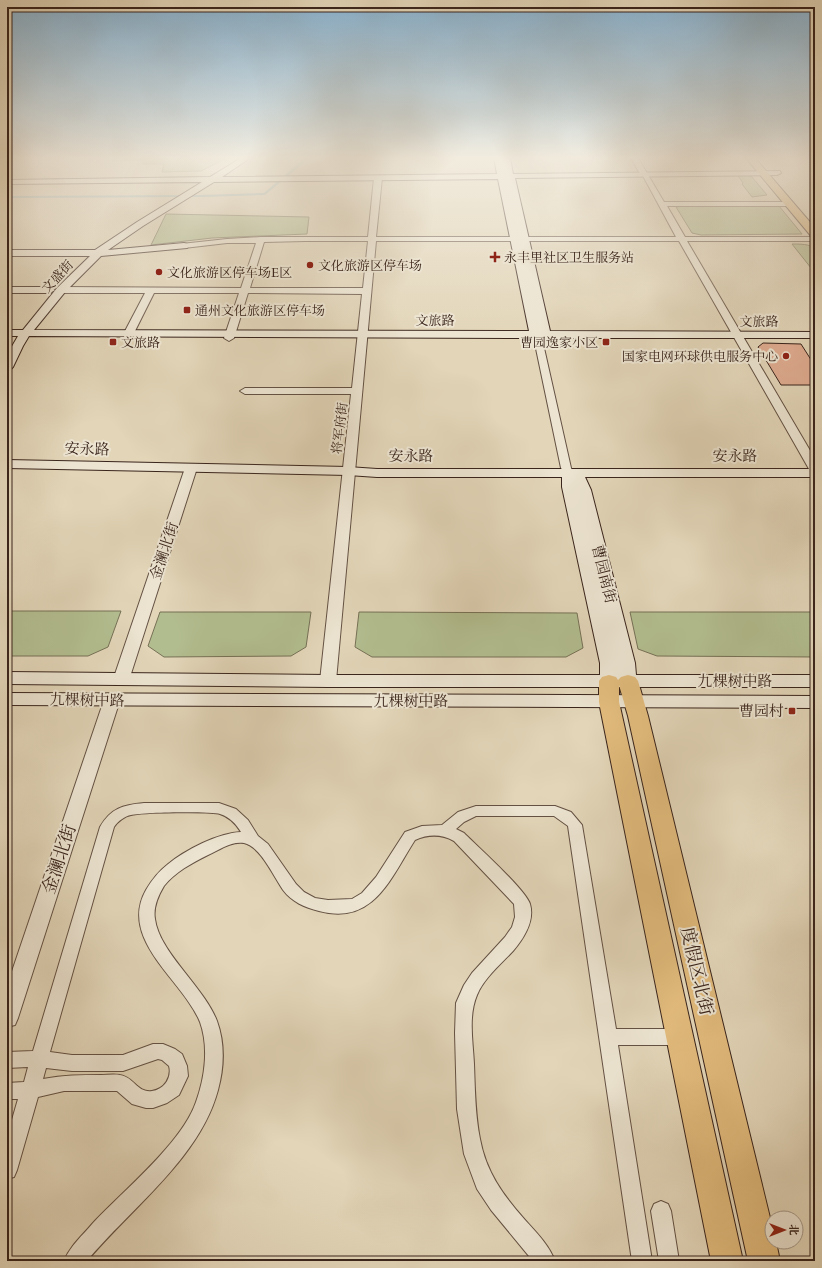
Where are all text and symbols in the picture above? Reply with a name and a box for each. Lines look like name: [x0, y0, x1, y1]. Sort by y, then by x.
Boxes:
place label: 永丰里社区卫生服务站: [504, 249, 634, 267]
marker: 永丰里社区卫生服务站: [489, 251, 501, 263]
street label: 文盛街: [38, 256, 78, 297]
place label: 文化旅游区停车场: [318, 257, 422, 275]
marker: 文化旅游区停车场: [305, 260, 315, 270]
place label: 文化旅游区停车场E区: [167, 264, 292, 282]
marker: 文化旅游区停车场E区: [154, 267, 164, 277]
place label: 通州文化旅游区停车场: [195, 302, 325, 320]
marker: 通州文化旅游区停车场: [182, 305, 192, 315]
street label: 文旅路: [415, 312, 455, 330]
street label: 文旅路: [739, 313, 779, 331]
place label: 文旅路: [121, 334, 160, 352]
place label: 曹园逸家小区: [520, 334, 598, 352]
marker: 文旅路: [108, 337, 118, 347]
marker: 曹园逸家小区: [601, 337, 611, 347]
place label: 国家电网环球供电服务中心: [622, 348, 778, 366]
marker: 国家电网环球供电服务中心: [781, 351, 791, 361]
street label: 将军府街: [328, 401, 352, 455]
street label: 安永路: [64, 439, 110, 459]
street label: 安永路: [388, 446, 434, 466]
street label: 安永路: [712, 446, 758, 466]
street label: 金澜北街: [145, 519, 183, 583]
street label: 曹园南街: [587, 542, 621, 606]
street label: 九棵树中路: [697, 671, 773, 691]
street label: 九棵树中路: [49, 689, 125, 711]
street label: 九棵树中路: [373, 691, 449, 711]
place label: 曹园村: [739, 701, 784, 721]
marker: 曹园村: [787, 706, 797, 716]
street label: 金澜北街: [36, 821, 82, 897]
street label: 度假区北街: [674, 924, 719, 1018]
north arrow: [764, 1210, 804, 1250]
text: 北: [786, 1225, 801, 1236]

